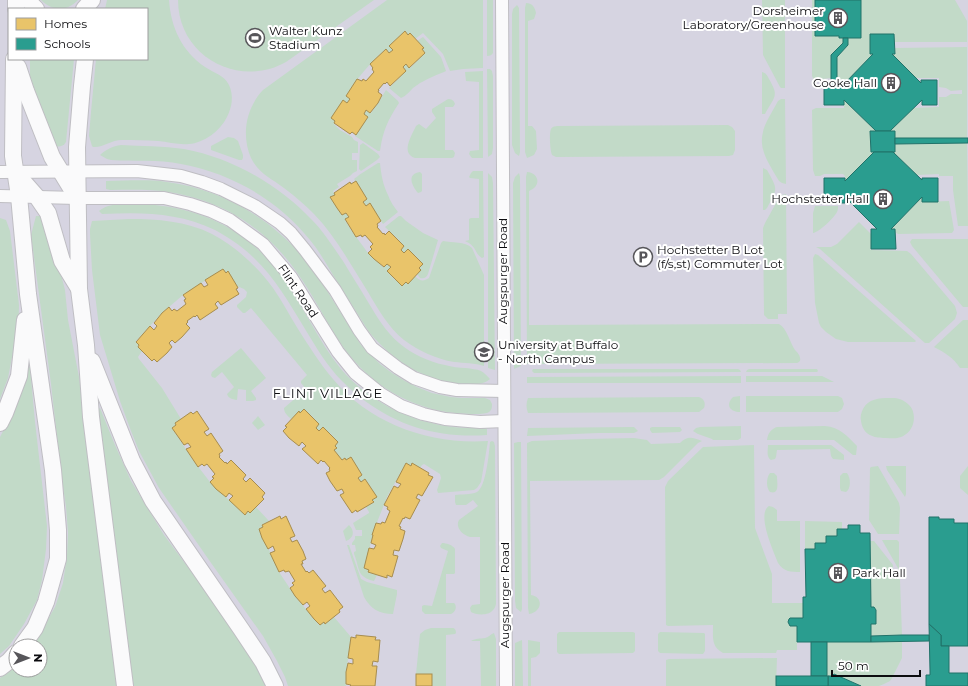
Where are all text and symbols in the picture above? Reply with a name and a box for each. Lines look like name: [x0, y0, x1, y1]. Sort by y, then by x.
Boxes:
place label: Dorsheimer Laboratory/Greenhouse: [683, 3, 824, 32]
building icon: Dorsheimer Laboratory/Greenhouse: [827, 7, 849, 29]
legend: [8, 8, 148, 60]
text: Homes: [44, 16, 87, 31]
place label: Walter Kunz Stadium: [269, 23, 342, 52]
sports icon: Walter Kunz Stadium: [244, 27, 266, 49]
text: Schools: [44, 36, 90, 51]
building icon: Cooke Hall: [880, 72, 902, 94]
place label: Cooke Hall: [813, 75, 877, 90]
building icon: Hochstetter Hall: [872, 188, 894, 210]
place label: Hochstetter Hall: [771, 191, 869, 206]
street label: Augspurger Road: [495, 218, 510, 324]
place label: Hochstetter B Lot (f/s,st) Commuter Lot: [657, 242, 783, 271]
parking icon: Hochstetter B Lot (f/s,st) Commuter Lot: [632, 246, 654, 268]
street label: Flint Road: [275, 261, 322, 320]
place label: University at Buffalo - North Campus: [498, 337, 618, 366]
school or university icon: University at Buffalo - North Campus: [473, 341, 495, 363]
district label: FLINT VILLAGE: [273, 385, 383, 401]
street label: Augspurger Road: [497, 542, 512, 648]
building icon: Park Hall: [827, 562, 849, 584]
place label: Park Hall: [852, 565, 906, 580]
north arrow: [8, 638, 48, 678]
scale bar: [832, 652, 920, 678]
text: N: [31, 654, 45, 662]
text: 50 m: [838, 658, 869, 673]

